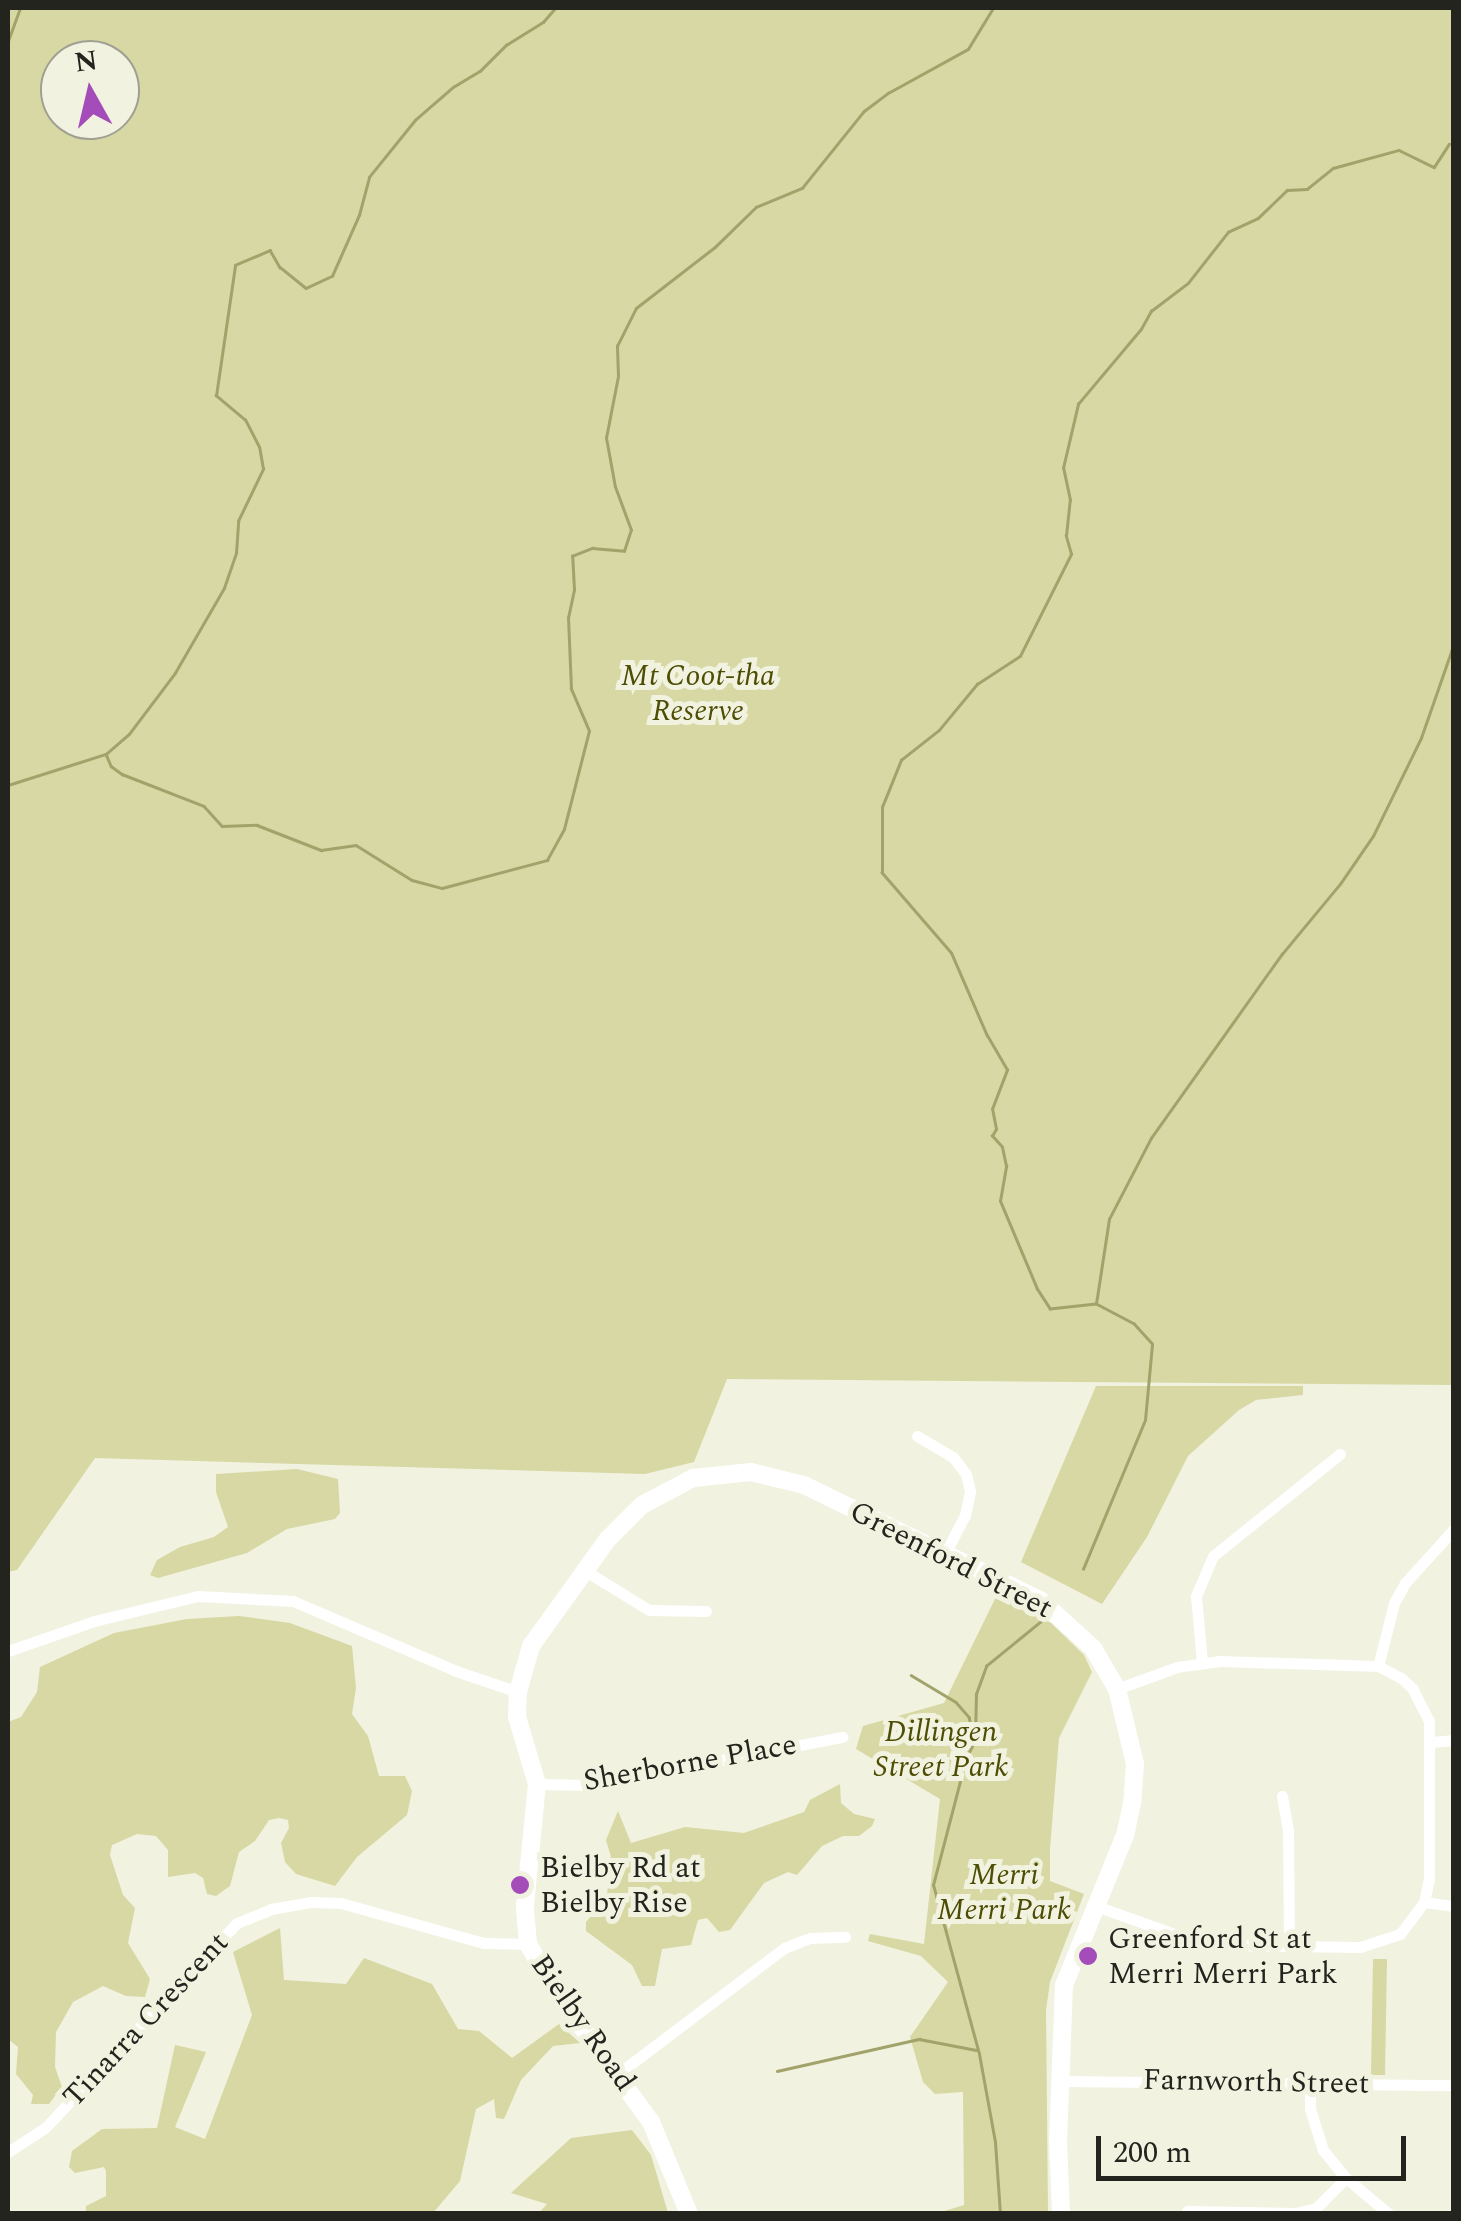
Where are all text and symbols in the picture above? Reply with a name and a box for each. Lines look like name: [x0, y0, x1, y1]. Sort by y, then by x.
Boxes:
text: N: [72, 39, 100, 85]
north arrow: [40, 40, 140, 140]
park label: Mt Coot-tha Reserve: [621, 658, 775, 728]
street label: Greenford Street: [844, 1493, 1058, 1627]
park label: Dillingen Street Park: [874, 1714, 1008, 1784]
street label: Sherborne Place: [581, 1727, 799, 1799]
place label: Bielby Rd at Bielby Rise: [540, 1850, 701, 1920]
park label: Merri Merri Park: [937, 1857, 1071, 1928]
marker: Bielby Rd at Bielby Rise: [509, 1874, 531, 1896]
place label: Greenford St at Merri Merri Park: [1108, 1921, 1338, 1992]
street label: Tinarra Crescent: [56, 1925, 236, 2115]
marker: Greenford St at Merri Merri Park: [1077, 1945, 1099, 1967]
street label: Bielby Road: [523, 1948, 643, 2098]
street label: Farnworth Street: [1142, 2062, 1370, 2102]
scale bar: [1101, 2116, 1411, 2178]
text: 200 m: [1113, 2130, 1191, 2176]

